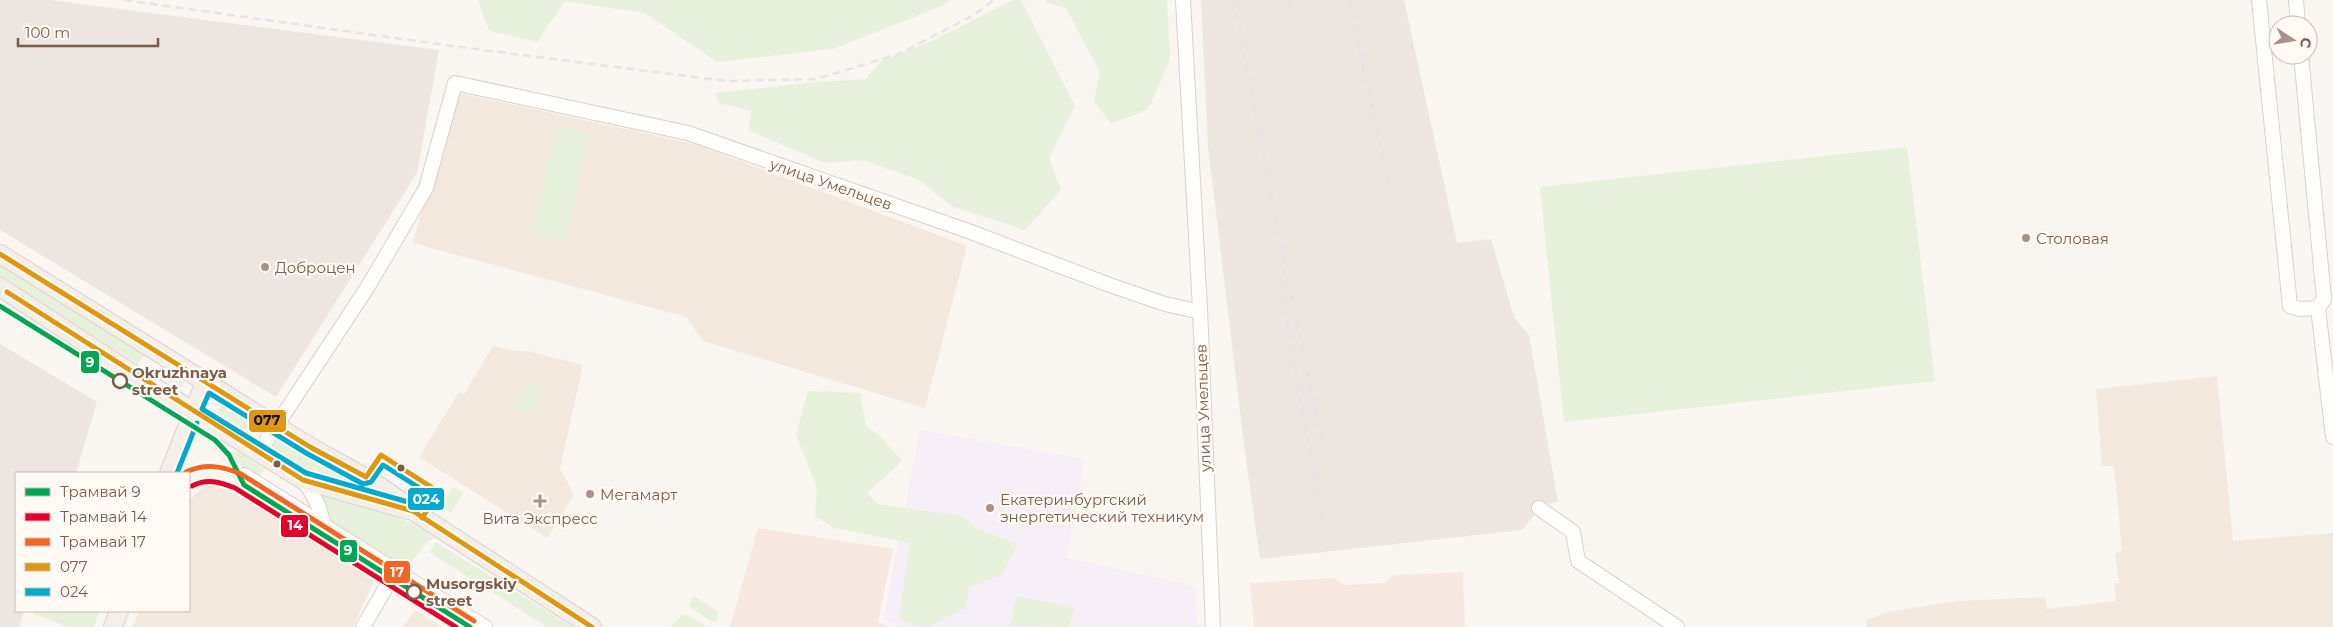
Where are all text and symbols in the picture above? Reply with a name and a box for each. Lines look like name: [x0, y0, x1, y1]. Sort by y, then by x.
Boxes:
scale bar: [18, 15, 158, 47]
north arrow: [2268, 15, 2318, 65]
text: 100 m: [25, 23, 70, 42]
text: С: [2296, 36, 2316, 50]
street label: улица Умельцев: [766, 154, 895, 214]
place label: Столовая: [2036, 229, 2109, 248]
marker: Столовая: [2020, 232, 2032, 244]
place label: Доброцен: [275, 258, 356, 277]
marker: Доброцен: [259, 261, 271, 273]
street label: улица Умельцев: [1191, 344, 1215, 473]
line badge: 9: [80, 350, 100, 374]
text: 9: [86, 353, 95, 371]
place label: Okruzhnaya street: [132, 363, 227, 399]
marker: Okruzhnaya street: [112, 373, 128, 389]
line badge: 077: [248, 409, 287, 433]
text: 077: [254, 411, 281, 429]
unlabelled marker: [272, 459, 282, 469]
unlabelled marker: [396, 463, 406, 473]
legend: [15, 472, 190, 612]
text: Трамвай 9: [60, 482, 141, 501]
place label: Мегамарт: [600, 485, 678, 504]
line badge: 024: [407, 487, 445, 511]
marker: Мегамарт: [584, 488, 596, 500]
text: 024: [412, 490, 440, 508]
place label: Екатеринбургский энергетический техникум: [1000, 490, 1204, 526]
marker: Вита Экспресс: [534, 495, 546, 507]
marker: Екатеринбургский энергетический техникум: [984, 502, 996, 514]
text: Трамвай 14: [60, 507, 147, 526]
place label: Вита Экспресс: [482, 509, 598, 528]
line badge: 14: [280, 514, 309, 538]
text: 14: [287, 516, 303, 534]
text: Трамвай 17: [60, 532, 146, 551]
line badge: 9: [339, 539, 358, 563]
text: 9: [344, 541, 353, 559]
text: 077: [60, 557, 88, 576]
line badge: 17: [383, 560, 411, 584]
text: 17: [390, 563, 404, 581]
place label: Musorgskiy street: [426, 574, 518, 610]
text: 024: [60, 582, 88, 601]
marker: Musorgskiy street: [406, 584, 422, 600]

